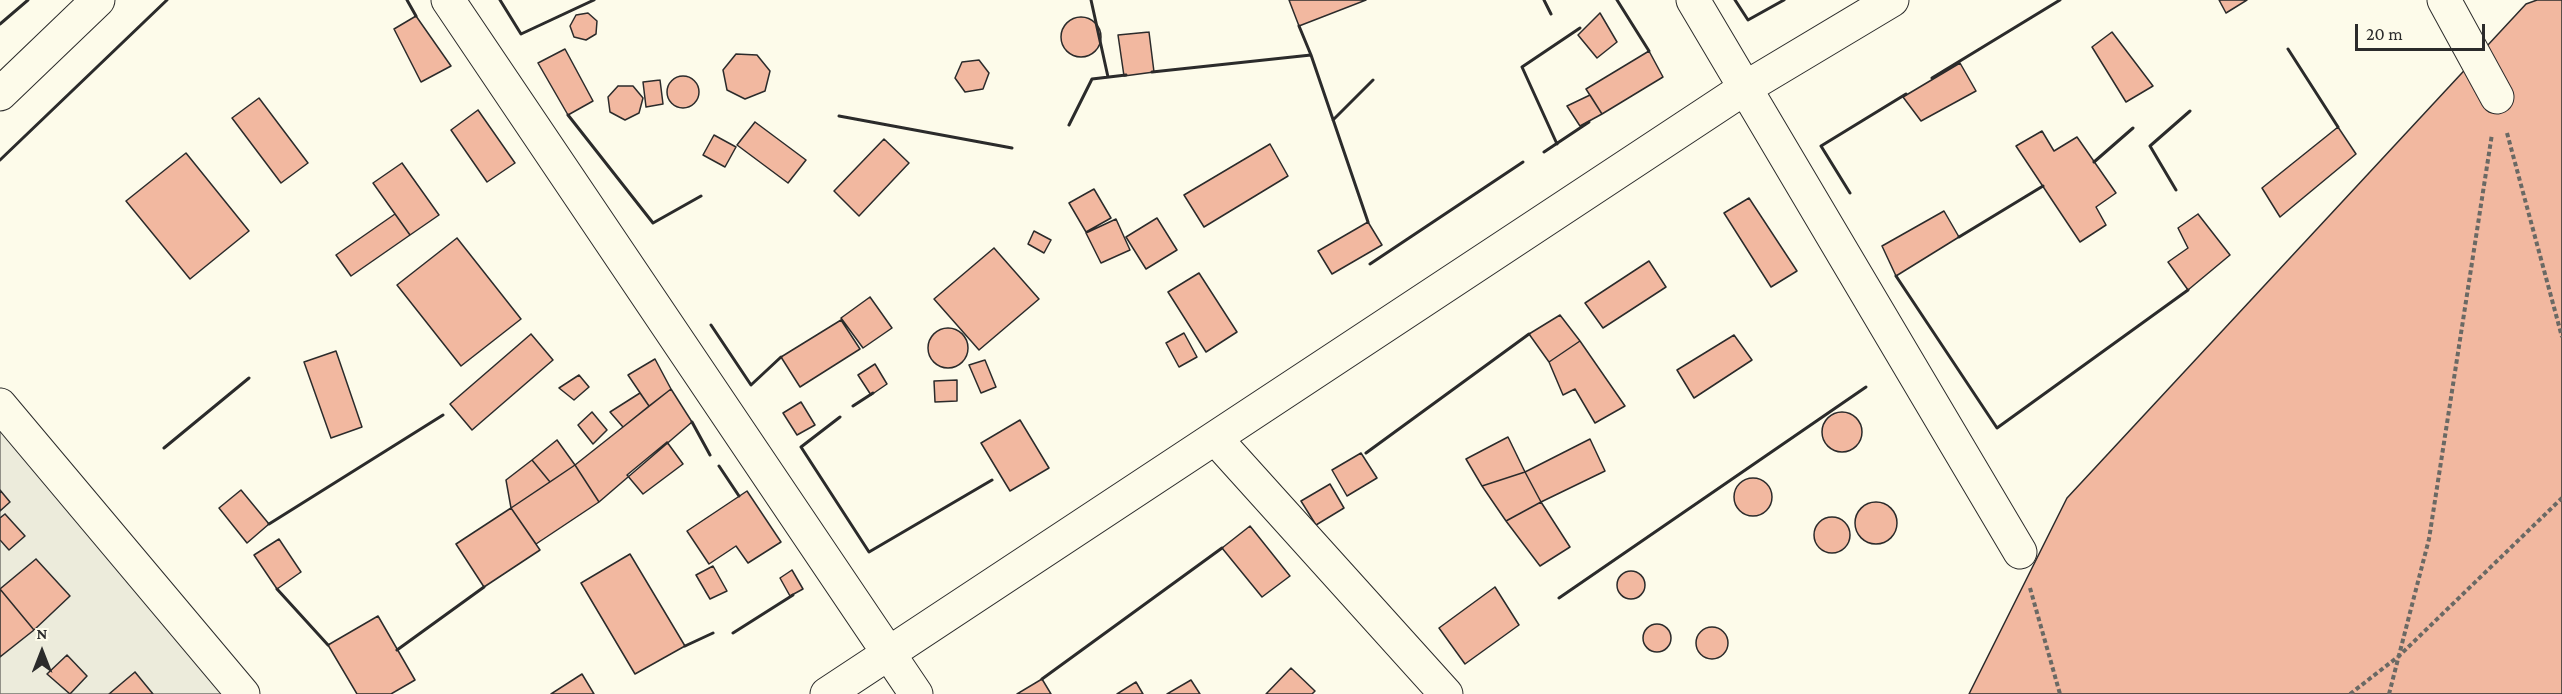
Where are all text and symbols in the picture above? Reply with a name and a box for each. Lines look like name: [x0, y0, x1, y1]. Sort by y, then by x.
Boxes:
scale bar: [2358, 12, 2488, 50]
text: 20 m: [2366, 24, 2403, 44]
north arrow: [12, 622, 72, 682]
text: N: [37, 625, 47, 642]

